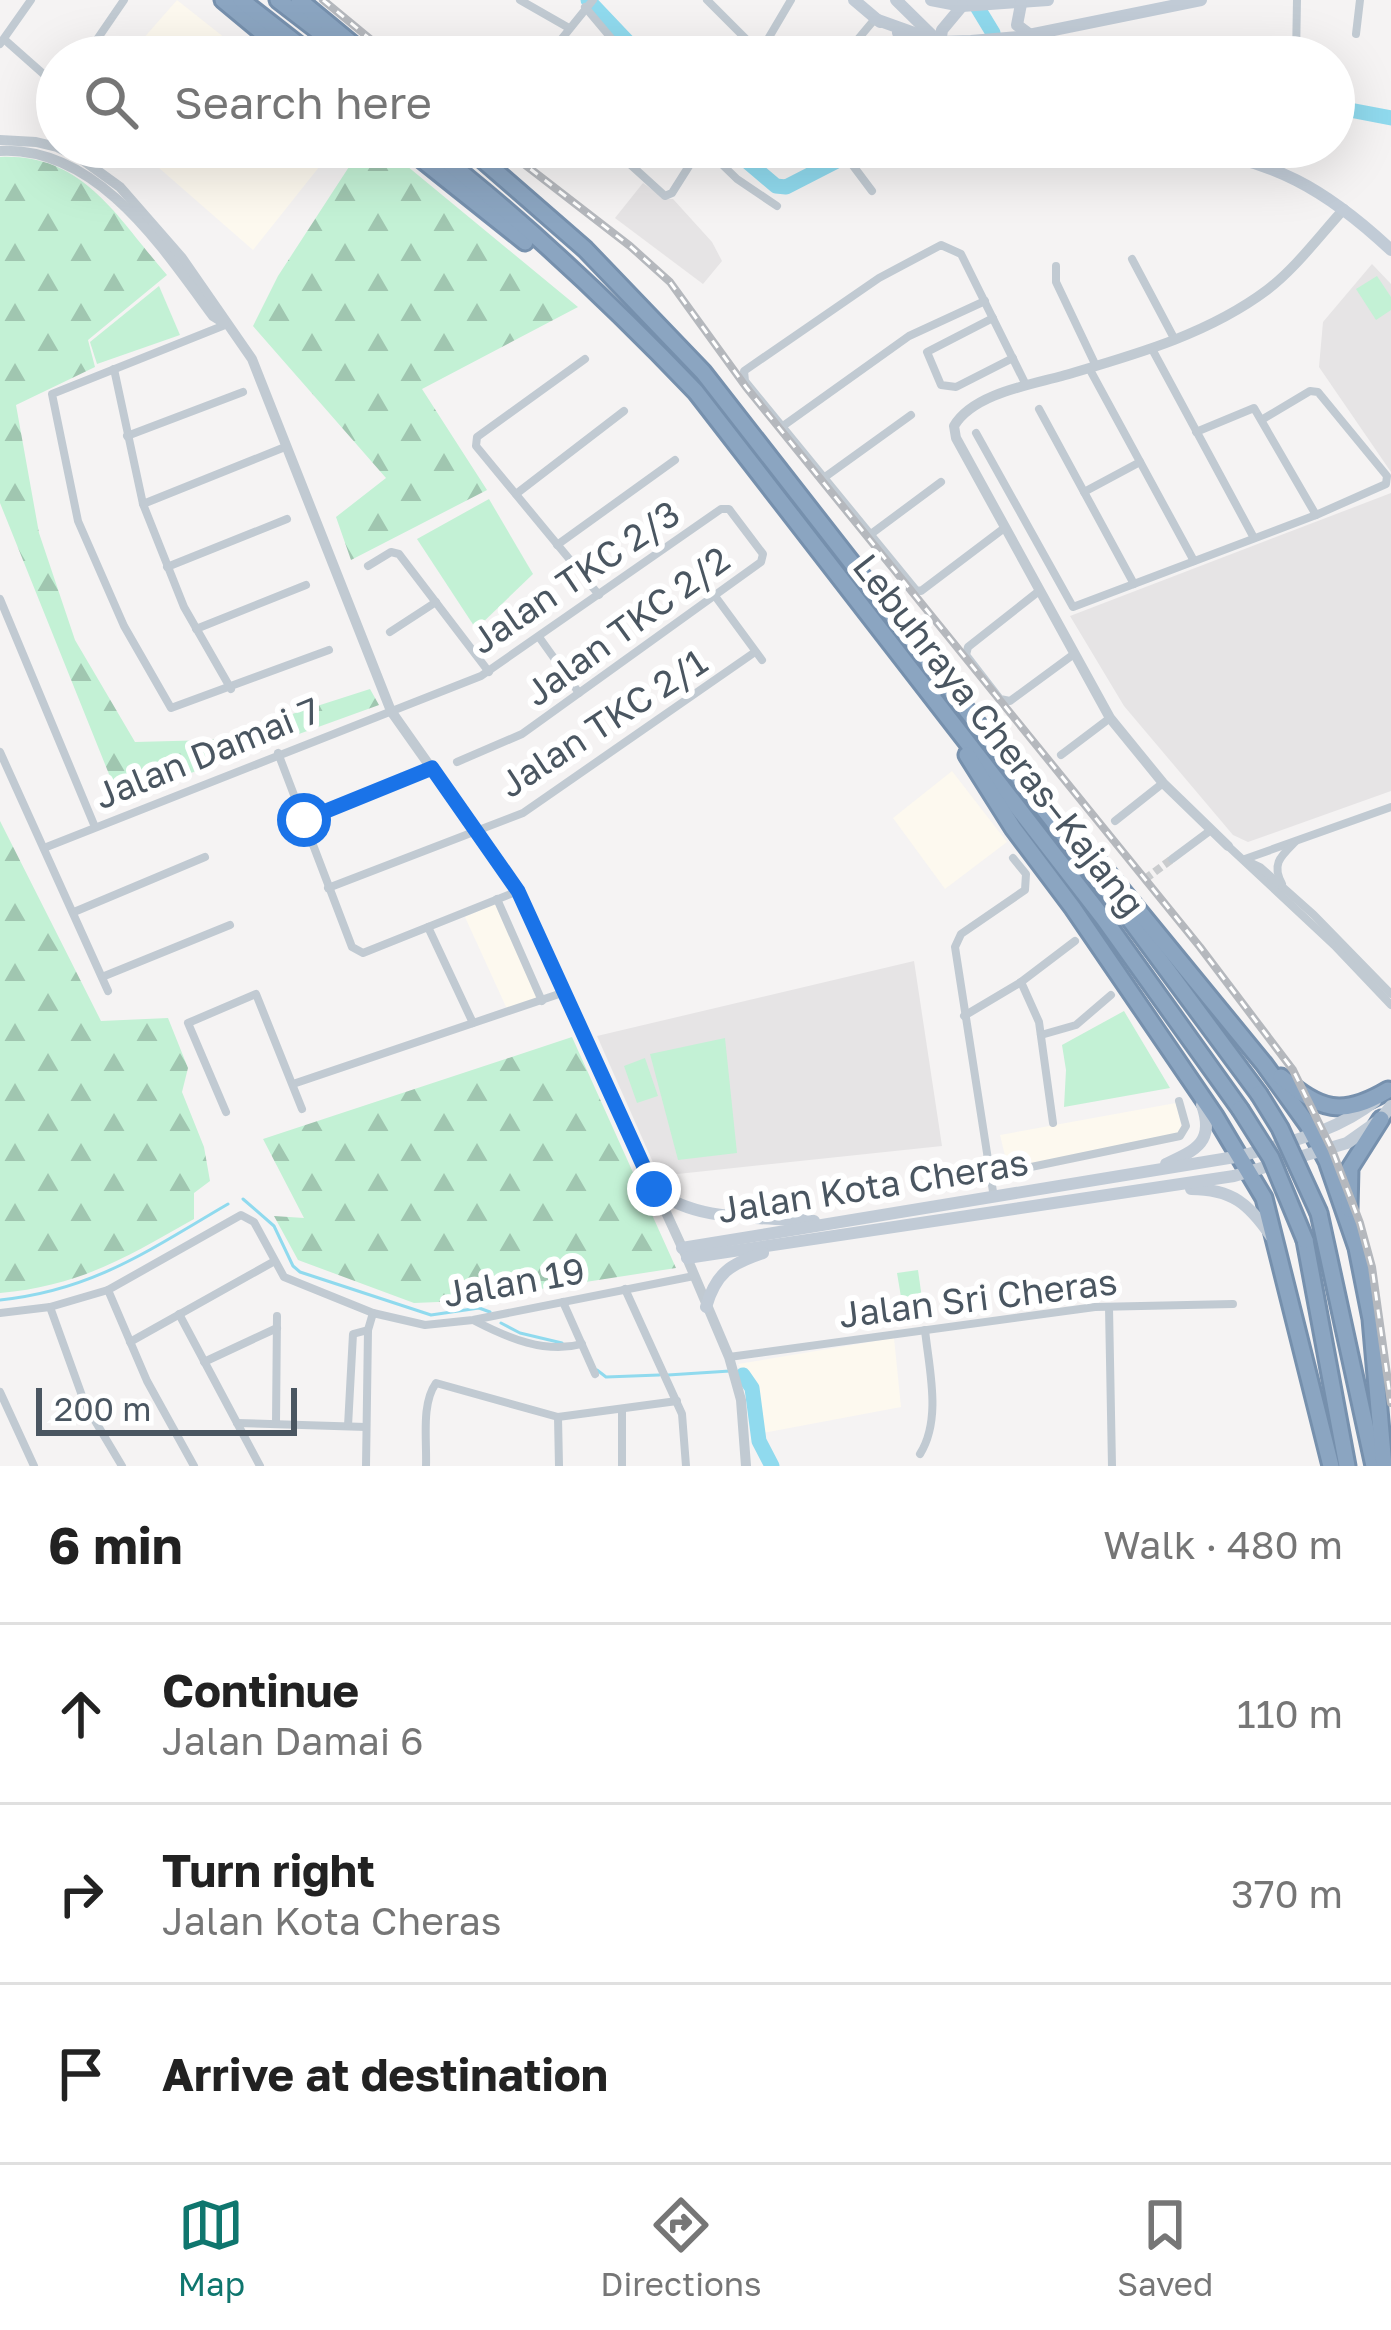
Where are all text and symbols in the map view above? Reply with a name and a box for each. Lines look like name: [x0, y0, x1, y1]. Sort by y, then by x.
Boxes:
search box: [36, 36, 1355, 168]
icon: search: [78, 69, 144, 135]
text: Search here: [174, 75, 432, 129]
street label: Jalan TKC 2/3: [462, 491, 687, 662]
street label: Jalan TKC 2/2: [516, 537, 737, 714]
street label: Lebuhraya Cheras–Kajang: [845, 545, 1154, 924]
street label: Jalan TKC 2/1: [491, 639, 715, 806]
street label: Jalan Damai 7: [88, 688, 326, 817]
route start: [277, 793, 331, 847]
street label: Jalan Kota Cheras: [715, 1140, 1031, 1231]
route end: [627, 1162, 681, 1216]
street label: Jalan 19: [440, 1248, 588, 1315]
street label: Jalan Sri Cheras: [837, 1259, 1119, 1336]
scale bar: [36, 1382, 297, 1435]
text: 200 m: [54, 1389, 152, 1428]
text: 6 min: [48, 1514, 183, 1575]
text: Walk · 480 m: [1103, 1521, 1343, 1568]
text: Continue: [162, 1663, 359, 1717]
icon: ahead: [48, 1681, 114, 1747]
text: 110 m: [1237, 1690, 1343, 1737]
text: Jalan Damai 6: [162, 1717, 424, 1764]
text: Turn right: [162, 1843, 375, 1897]
icon: right: [48, 1861, 114, 1927]
text: 370 m: [1231, 1870, 1343, 1917]
text: Jalan Kota Cheras: [162, 1897, 502, 1944]
icon: arrive: [48, 2041, 114, 2107]
text: Arrive at destination: [162, 2047, 608, 2101]
tab: Map: [178, 2192, 245, 2303]
tab: Directions: [600, 2192, 762, 2303]
tab: Saved: [1117, 2192, 1213, 2303]

